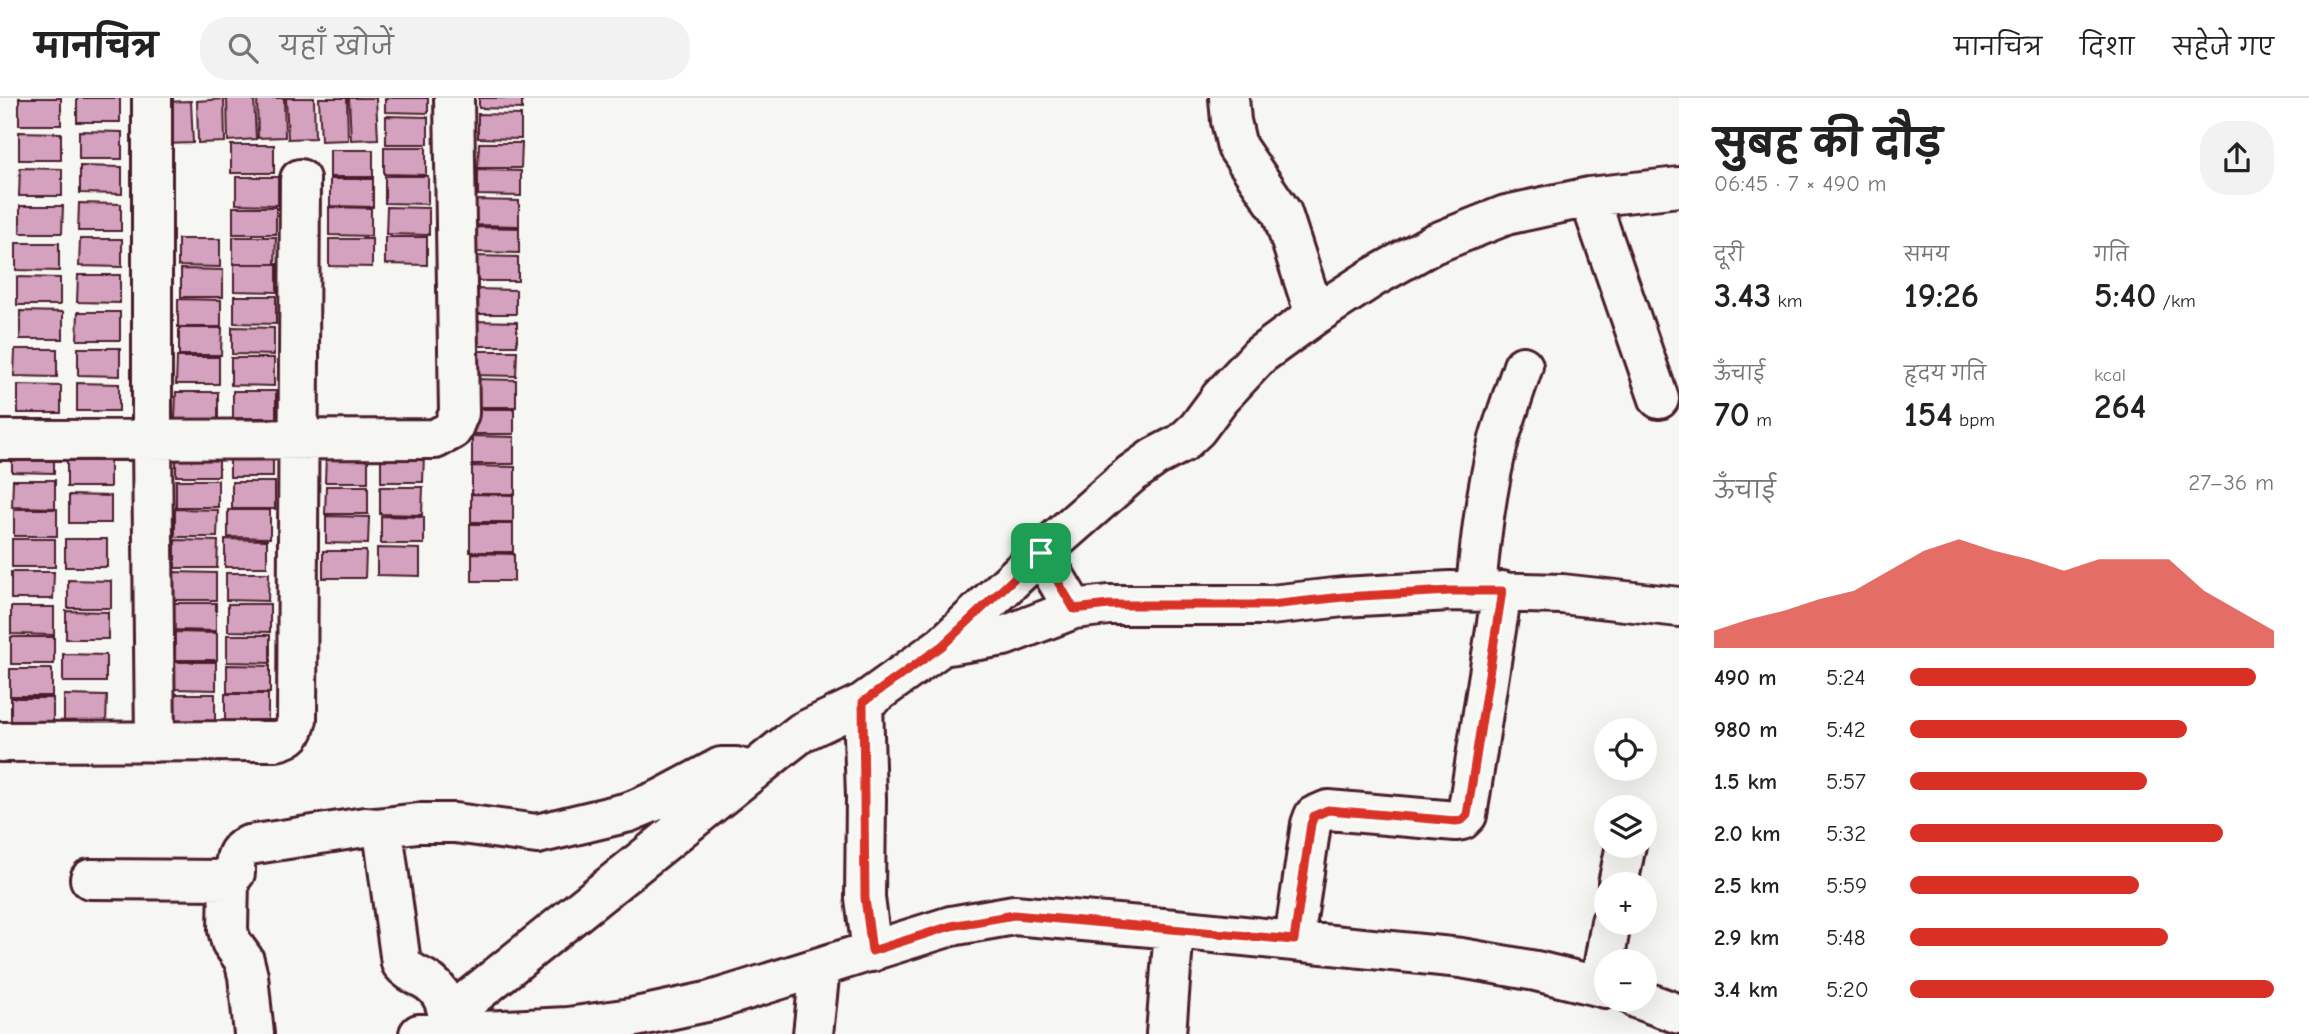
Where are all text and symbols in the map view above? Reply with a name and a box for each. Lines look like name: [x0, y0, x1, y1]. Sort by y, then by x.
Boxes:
search box: [200, 17, 690, 80]
text: मानचित्र: [35, 27, 158, 65]
icon: search: [224, 29, 262, 67]
text: यहाँ खोजें: [280, 32, 394, 62]
text: मानचित्र: [1954, 33, 2042, 61]
text: दिशा: [2080, 33, 2134, 61]
text: सहेजे गए: [2172, 33, 2274, 61]
button: share: [2200, 121, 2274, 195]
text: सुबह की दौड़: [1714, 122, 1942, 166]
text: 06:45 · 7 × 490 m: [1714, 170, 1887, 197]
text: दूरी: [1714, 244, 1744, 266]
text: समय: [1904, 244, 1949, 266]
text: गति: [2094, 244, 2129, 266]
text: 3.43: [1714, 275, 1771, 316]
text: 19:26: [1904, 275, 1979, 316]
text: 5:40: [2094, 275, 2156, 316]
text: km: [1771, 290, 1803, 312]
text: /km: [2156, 290, 2196, 312]
text: ऊँचाई: [1714, 363, 1765, 385]
text: हृदय गति: [1904, 363, 1986, 385]
text: kcal: [2094, 364, 2126, 386]
text: 264: [2094, 386, 2146, 427]
text: 70: [1714, 394, 1750, 435]
text: 154: [1904, 394, 1953, 435]
text: m: [1750, 409, 1772, 431]
text: bpm: [1953, 409, 1995, 431]
text: 27–36 m: [2188, 469, 2274, 496]
text: ऊँचाई: [1714, 477, 1776, 504]
pin: [1011, 523, 1071, 583]
icon: arrive: [1022, 534, 1060, 572]
text: 490 m: [1714, 664, 1776, 691]
text: 5:24: [1826, 664, 1866, 691]
text: 980 m: [1714, 716, 1777, 743]
text: 5:42: [1826, 716, 1866, 743]
map controls: [1594, 718, 1657, 1012]
button: locate: [1594, 718, 1657, 781]
text: 1.5 km: [1714, 768, 1777, 795]
text: 5:57: [1826, 768, 1866, 795]
button: layers: [1594, 795, 1657, 858]
text: 2.0 km: [1714, 820, 1780, 847]
text: 5:32: [1826, 820, 1866, 847]
button: +: [1594, 872, 1657, 935]
text: 2.5 km: [1714, 872, 1780, 899]
text: 5:59: [1826, 872, 1867, 899]
text: 2.9 km: [1714, 924, 1779, 951]
text: 5:48: [1826, 924, 1866, 951]
button: −: [1594, 949, 1657, 1012]
text: 3.4 km: [1714, 976, 1778, 1003]
text: 5:20: [1826, 976, 1869, 1003]

